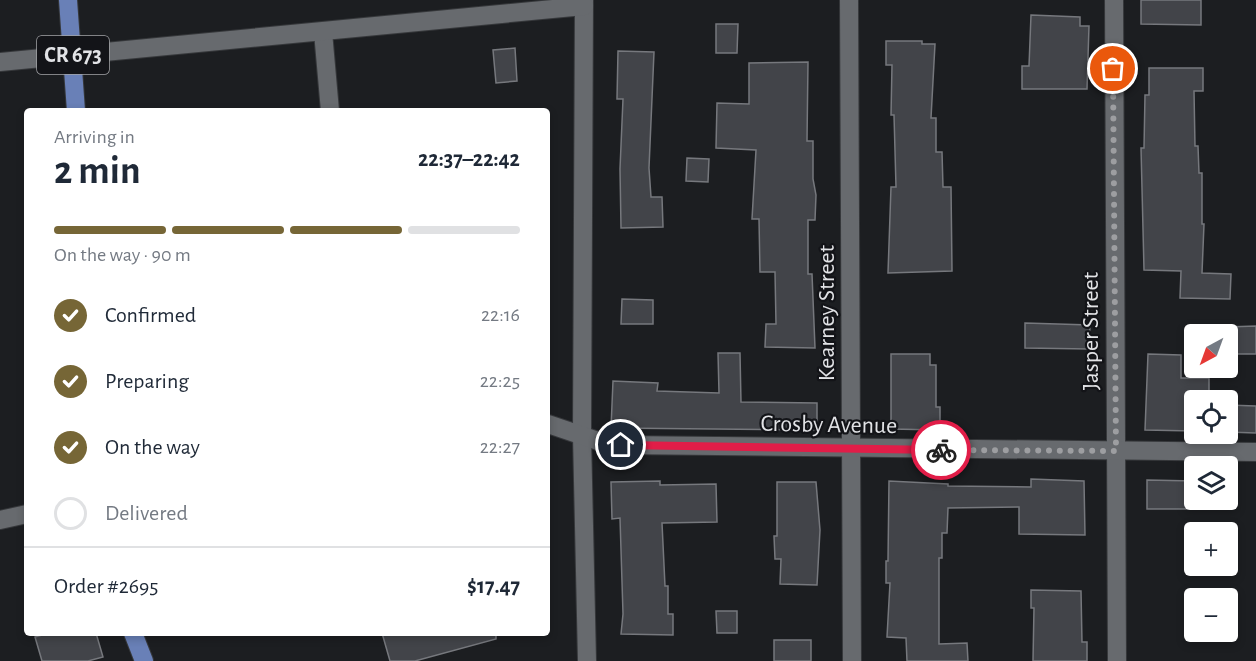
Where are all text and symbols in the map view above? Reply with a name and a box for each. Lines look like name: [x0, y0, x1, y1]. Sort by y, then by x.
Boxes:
road number: CR 673: [37, 36, 109, 74]
pin: [1087, 43, 1138, 94]
icon: bag: [1096, 52, 1129, 85]
text: Arriving in: [54, 127, 135, 147]
text: 22:37–22:42: [418, 148, 520, 170]
text: 2 min: [54, 152, 141, 191]
street label: Kearney Street: [815, 244, 839, 381]
text: On the way · 90 m: [54, 245, 191, 265]
street label: Jasper Street: [1079, 271, 1103, 390]
icon: check: [54, 299, 87, 332]
text: Confirmed: [105, 304, 196, 326]
text: 22:16: [481, 305, 520, 325]
north arrow: [1184, 324, 1238, 378]
map controls: [1184, 324, 1238, 642]
icon: check: [54, 365, 87, 398]
text: Preparing: [105, 370, 189, 392]
text: 22:25: [480, 371, 520, 391]
button: locate: [1184, 390, 1238, 444]
street label: Crosby Avenue: [761, 412, 897, 438]
pin: [595, 419, 646, 470]
courier: [911, 420, 971, 480]
icon: home: [604, 428, 637, 461]
icon: check: [54, 431, 87, 464]
icon: bike: [925, 434, 958, 467]
text: On the way: [105, 436, 200, 458]
text: 22:27: [480, 437, 520, 457]
button: layers: [1184, 456, 1238, 510]
text: Delivered: [105, 502, 188, 524]
button: +: [1184, 522, 1238, 576]
text: Order #2695: [54, 575, 159, 597]
text: $17.47: [467, 575, 520, 597]
button: −: [1184, 588, 1238, 642]

